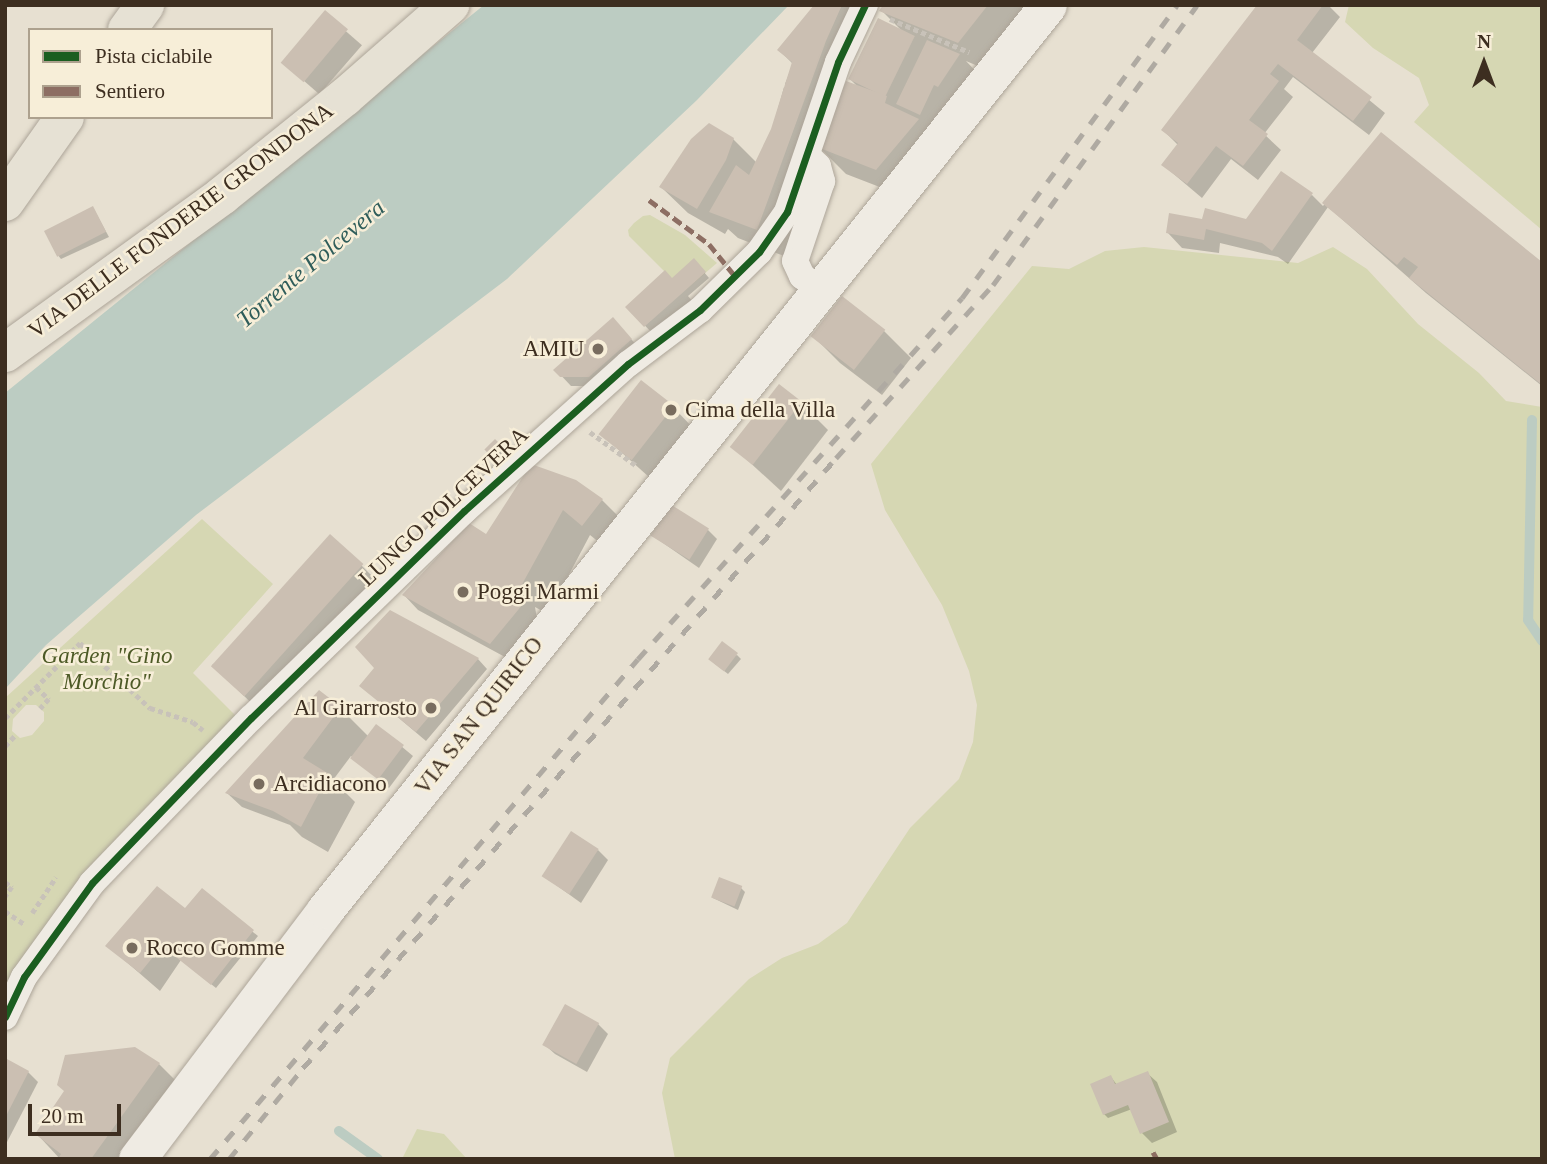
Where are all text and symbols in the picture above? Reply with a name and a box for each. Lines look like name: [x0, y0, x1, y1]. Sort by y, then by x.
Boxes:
legend: [28, 28, 273, 119]
north arrow: [1449, 28, 1519, 98]
text: N: [1477, 31, 1491, 52]
text: Pista ciclabile: [95, 44, 212, 68]
text: Sentiero: [95, 79, 165, 103]
street label: VIA DELLE FONDERIE GRONDONA: [22, 97, 340, 345]
water label: Torrente Polcevera: [231, 194, 391, 334]
place label: AMIU: [523, 335, 584, 363]
marker: AMIU: [590, 341, 606, 357]
place label: Cima della Villa: [685, 396, 836, 424]
marker: Cima della Villa: [663, 402, 679, 418]
street label: LUNGO POLCEVERA: [354, 421, 534, 593]
place label: Poggi Marmi: [477, 578, 599, 606]
marker: Poggi Marmi: [455, 584, 471, 600]
street label: VIA SAN QUIRICO: [408, 631, 550, 801]
park label: Garden "Gino Morchio": [42, 642, 172, 696]
place label: Al Girarrosto: [294, 694, 417, 722]
marker: Al Girarrosto: [423, 700, 439, 716]
place label: Arcidiacono: [273, 770, 387, 798]
marker: Arcidiacono: [251, 776, 267, 792]
place label: Rocco Gomme: [146, 934, 285, 962]
marker: Rocco Gomme: [124, 940, 140, 956]
scale bar: [32, 1090, 124, 1134]
text: 20 m: [41, 1104, 84, 1128]

